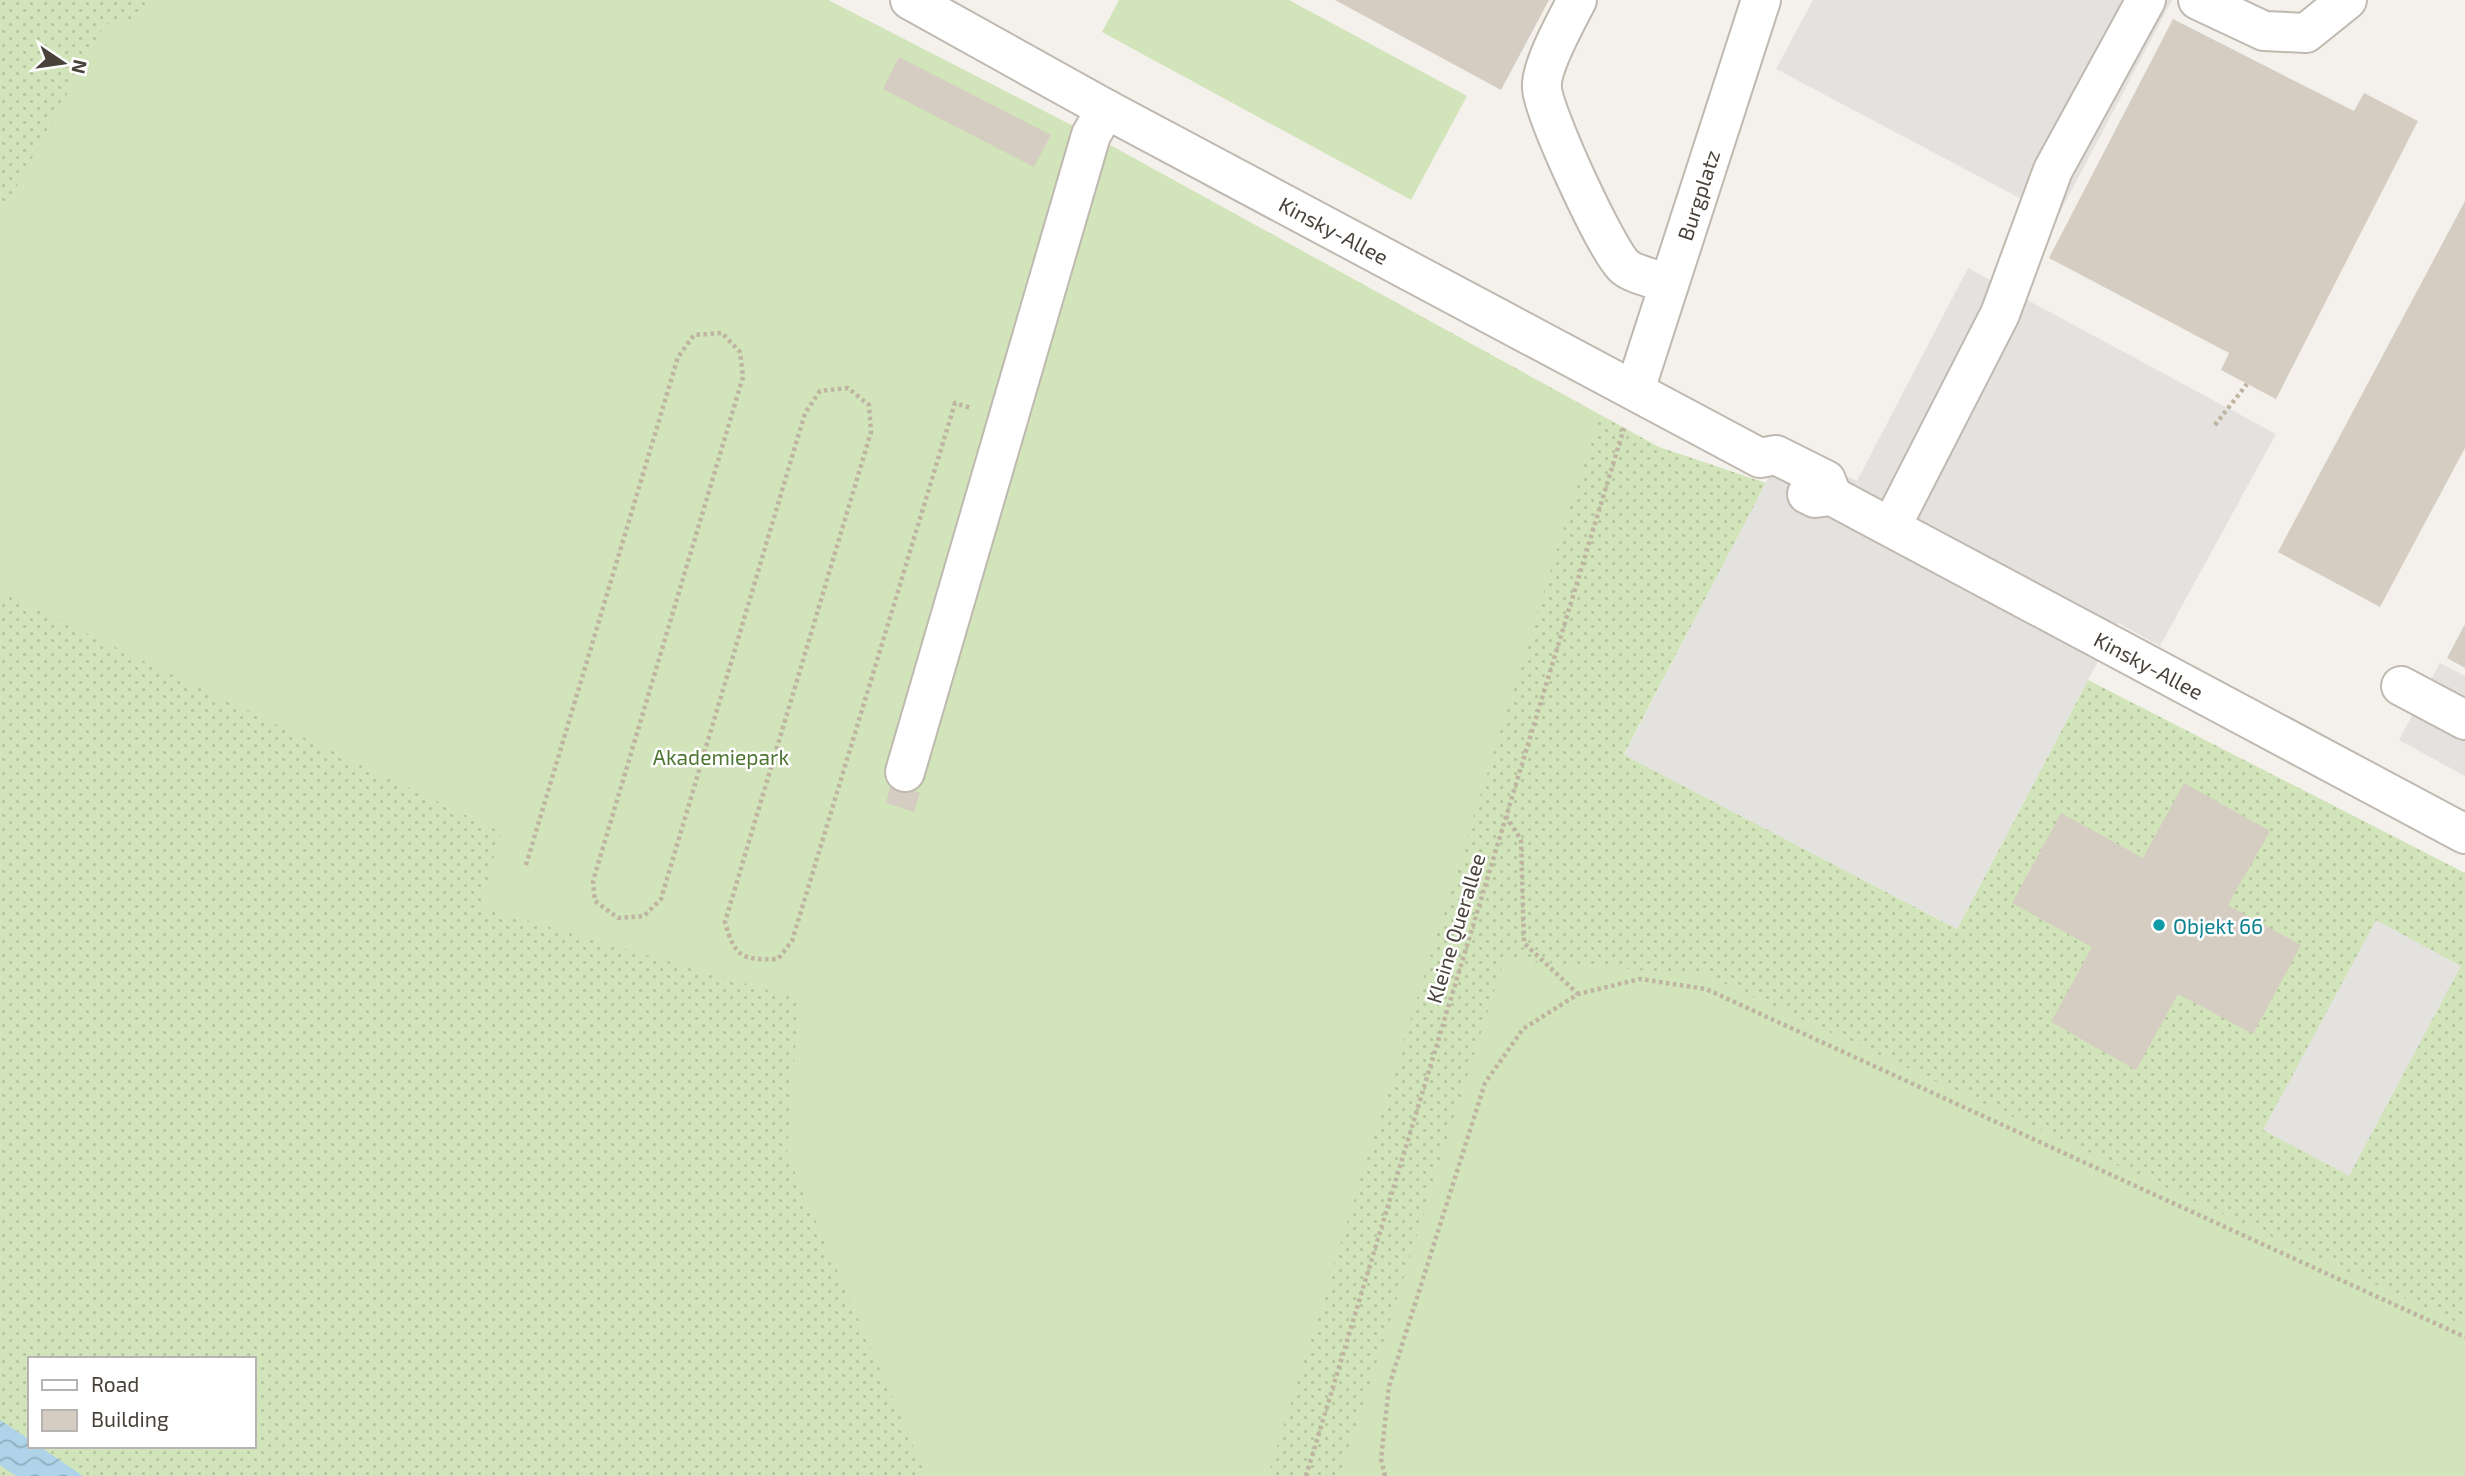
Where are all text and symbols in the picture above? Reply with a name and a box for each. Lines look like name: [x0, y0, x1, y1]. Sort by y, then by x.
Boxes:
north arrow: [28, 28, 98, 98]
text: N: [67, 58, 93, 76]
street label: Burgplatz: [1672, 147, 1724, 243]
street label: Kinsky-Allee: [1275, 191, 1393, 269]
street label: Kinsky-Allee: [2090, 626, 2208, 704]
park label: Akademiepark: [653, 744, 789, 769]
street label: Kleine Querallee: [1420, 850, 1491, 1006]
place label: Objekt 66: [2173, 913, 2263, 939]
marker: Objekt 66: [2151, 917, 2167, 933]
legend: [28, 1357, 256, 1448]
text: Road: [91, 1371, 139, 1396]
text: Building: [91, 1406, 169, 1431]

